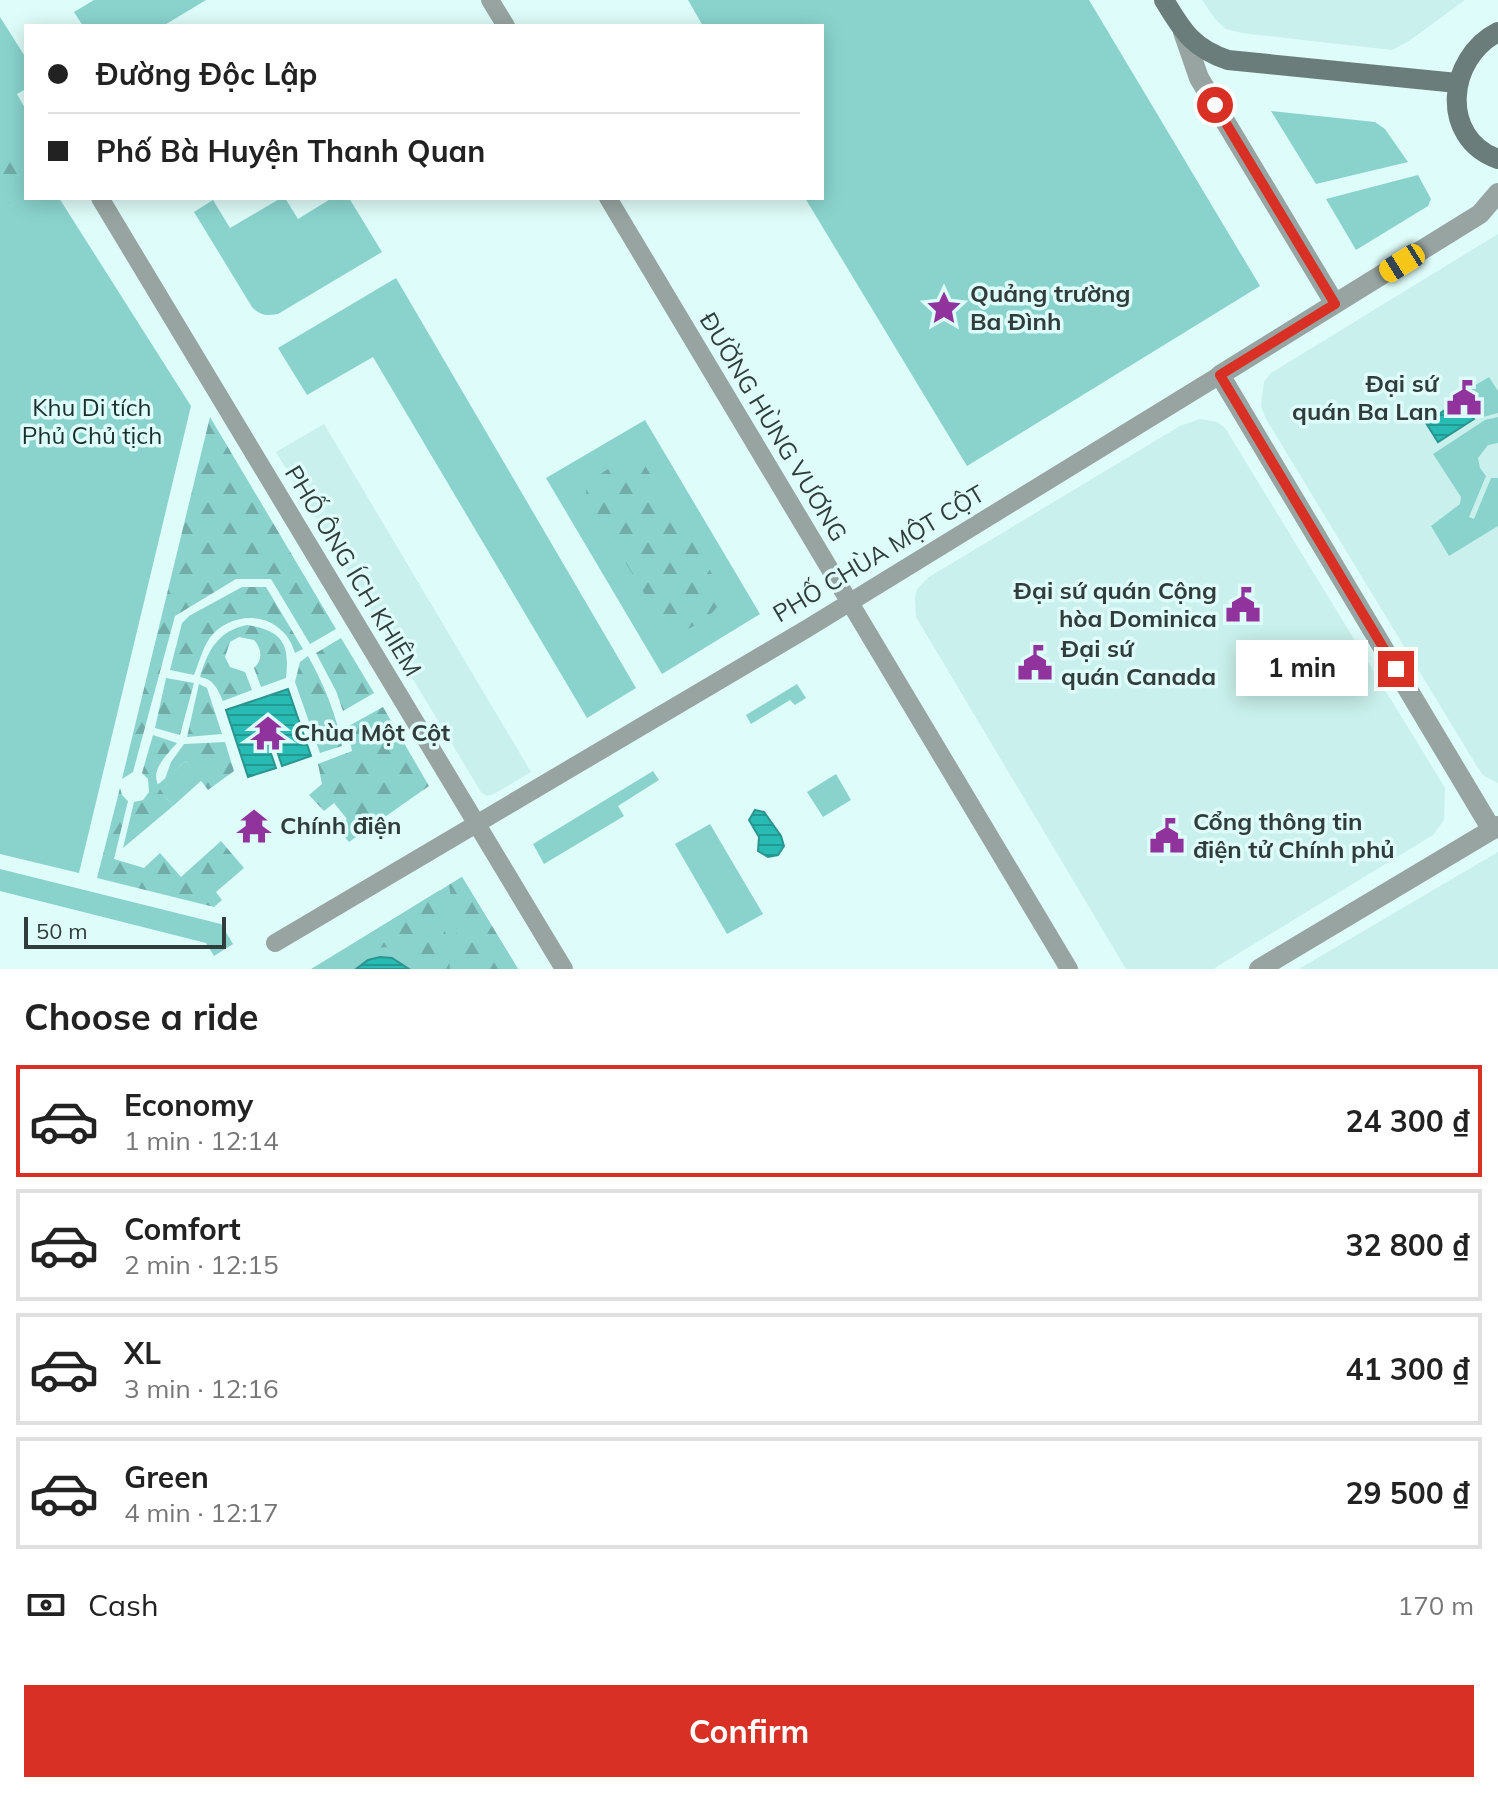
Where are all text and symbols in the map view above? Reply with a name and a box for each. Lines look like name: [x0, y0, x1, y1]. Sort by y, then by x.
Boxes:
text: Đường Độc Lập: [96, 55, 317, 93]
route start: [1197, 87, 1233, 123]
text: Phố Bà Huyện Thanh Quan: [96, 132, 485, 170]
car: [1375, 240, 1429, 286]
place label: Quảng trường Ba Đình: [970, 278, 1131, 336]
place icon: Quảng trường Ba Đình: [925, 289, 963, 327]
street label: ĐƯỜNG HÙNG VƯƠNG: [694, 307, 854, 546]
place label: Đại sứ quán Ba Lan: [1292, 368, 1440, 426]
public building icon: Đại sứ quán Ba Lan: [1445, 379, 1483, 417]
park label: Khu Di tích Phủ Chủ tịch: [22, 392, 162, 450]
street label: PHỐ ÔNG ÍCH KHIÊM: [279, 460, 429, 681]
street label: PHỐ CHÙA MỘT CỘT: [767, 478, 990, 628]
place label: Đại sứ quán Cộng hòa Dominica: [1013, 575, 1217, 633]
public building icon: Đại sứ quán Cộng hòa Dominica: [1224, 586, 1262, 624]
place label: Đại sứ quán Canada: [1060, 633, 1216, 691]
callout: 1 min: [1236, 641, 1368, 697]
public building icon: Đại sứ quán Canada: [1016, 644, 1054, 682]
text: 1 min: [1268, 651, 1336, 684]
route end: [1378, 651, 1414, 687]
temple icon: Chùa Một Cột: [249, 714, 287, 752]
place label: Chùa Một Cột: [294, 717, 450, 747]
place label: Cổng thông tin điện tử Chính phủ: [1193, 806, 1395, 864]
temple icon: Chính điện: [235, 807, 273, 845]
place label: Chính điện: [280, 810, 401, 840]
public building icon: Cổng thông tin điện tử Chính phủ: [1148, 817, 1186, 855]
scale bar: [24, 913, 226, 949]
text: 50 m: [36, 917, 87, 945]
text: Choose a ride: [24, 994, 258, 1039]
icon: car: [28, 1085, 100, 1157]
text: Economy: [124, 1086, 253, 1124]
text: 24 300 ₫: [1346, 1102, 1470, 1140]
text: 1 min · 12:14: [124, 1124, 279, 1157]
icon: car: [28, 1209, 100, 1281]
text: Comfort: [124, 1210, 241, 1248]
text: 32 800 ₫: [1346, 1226, 1470, 1264]
text: 2 min · 12:15: [124, 1248, 279, 1281]
icon: car: [28, 1333, 100, 1405]
text: XL: [124, 1334, 161, 1372]
text: 41 300 ₫: [1346, 1350, 1470, 1388]
text: 3 min · 12:16: [124, 1372, 279, 1405]
icon: car: [28, 1457, 100, 1529]
text: Green: [124, 1458, 209, 1496]
text: 29 500 ₫: [1346, 1474, 1470, 1512]
text: 4 min · 12:17: [124, 1496, 279, 1529]
icon: cash: [24, 1583, 68, 1627]
text: Cash: [88, 1586, 159, 1624]
text: 170 m: [1398, 1589, 1474, 1622]
button: Confirm: [24, 1685, 1474, 1777]

